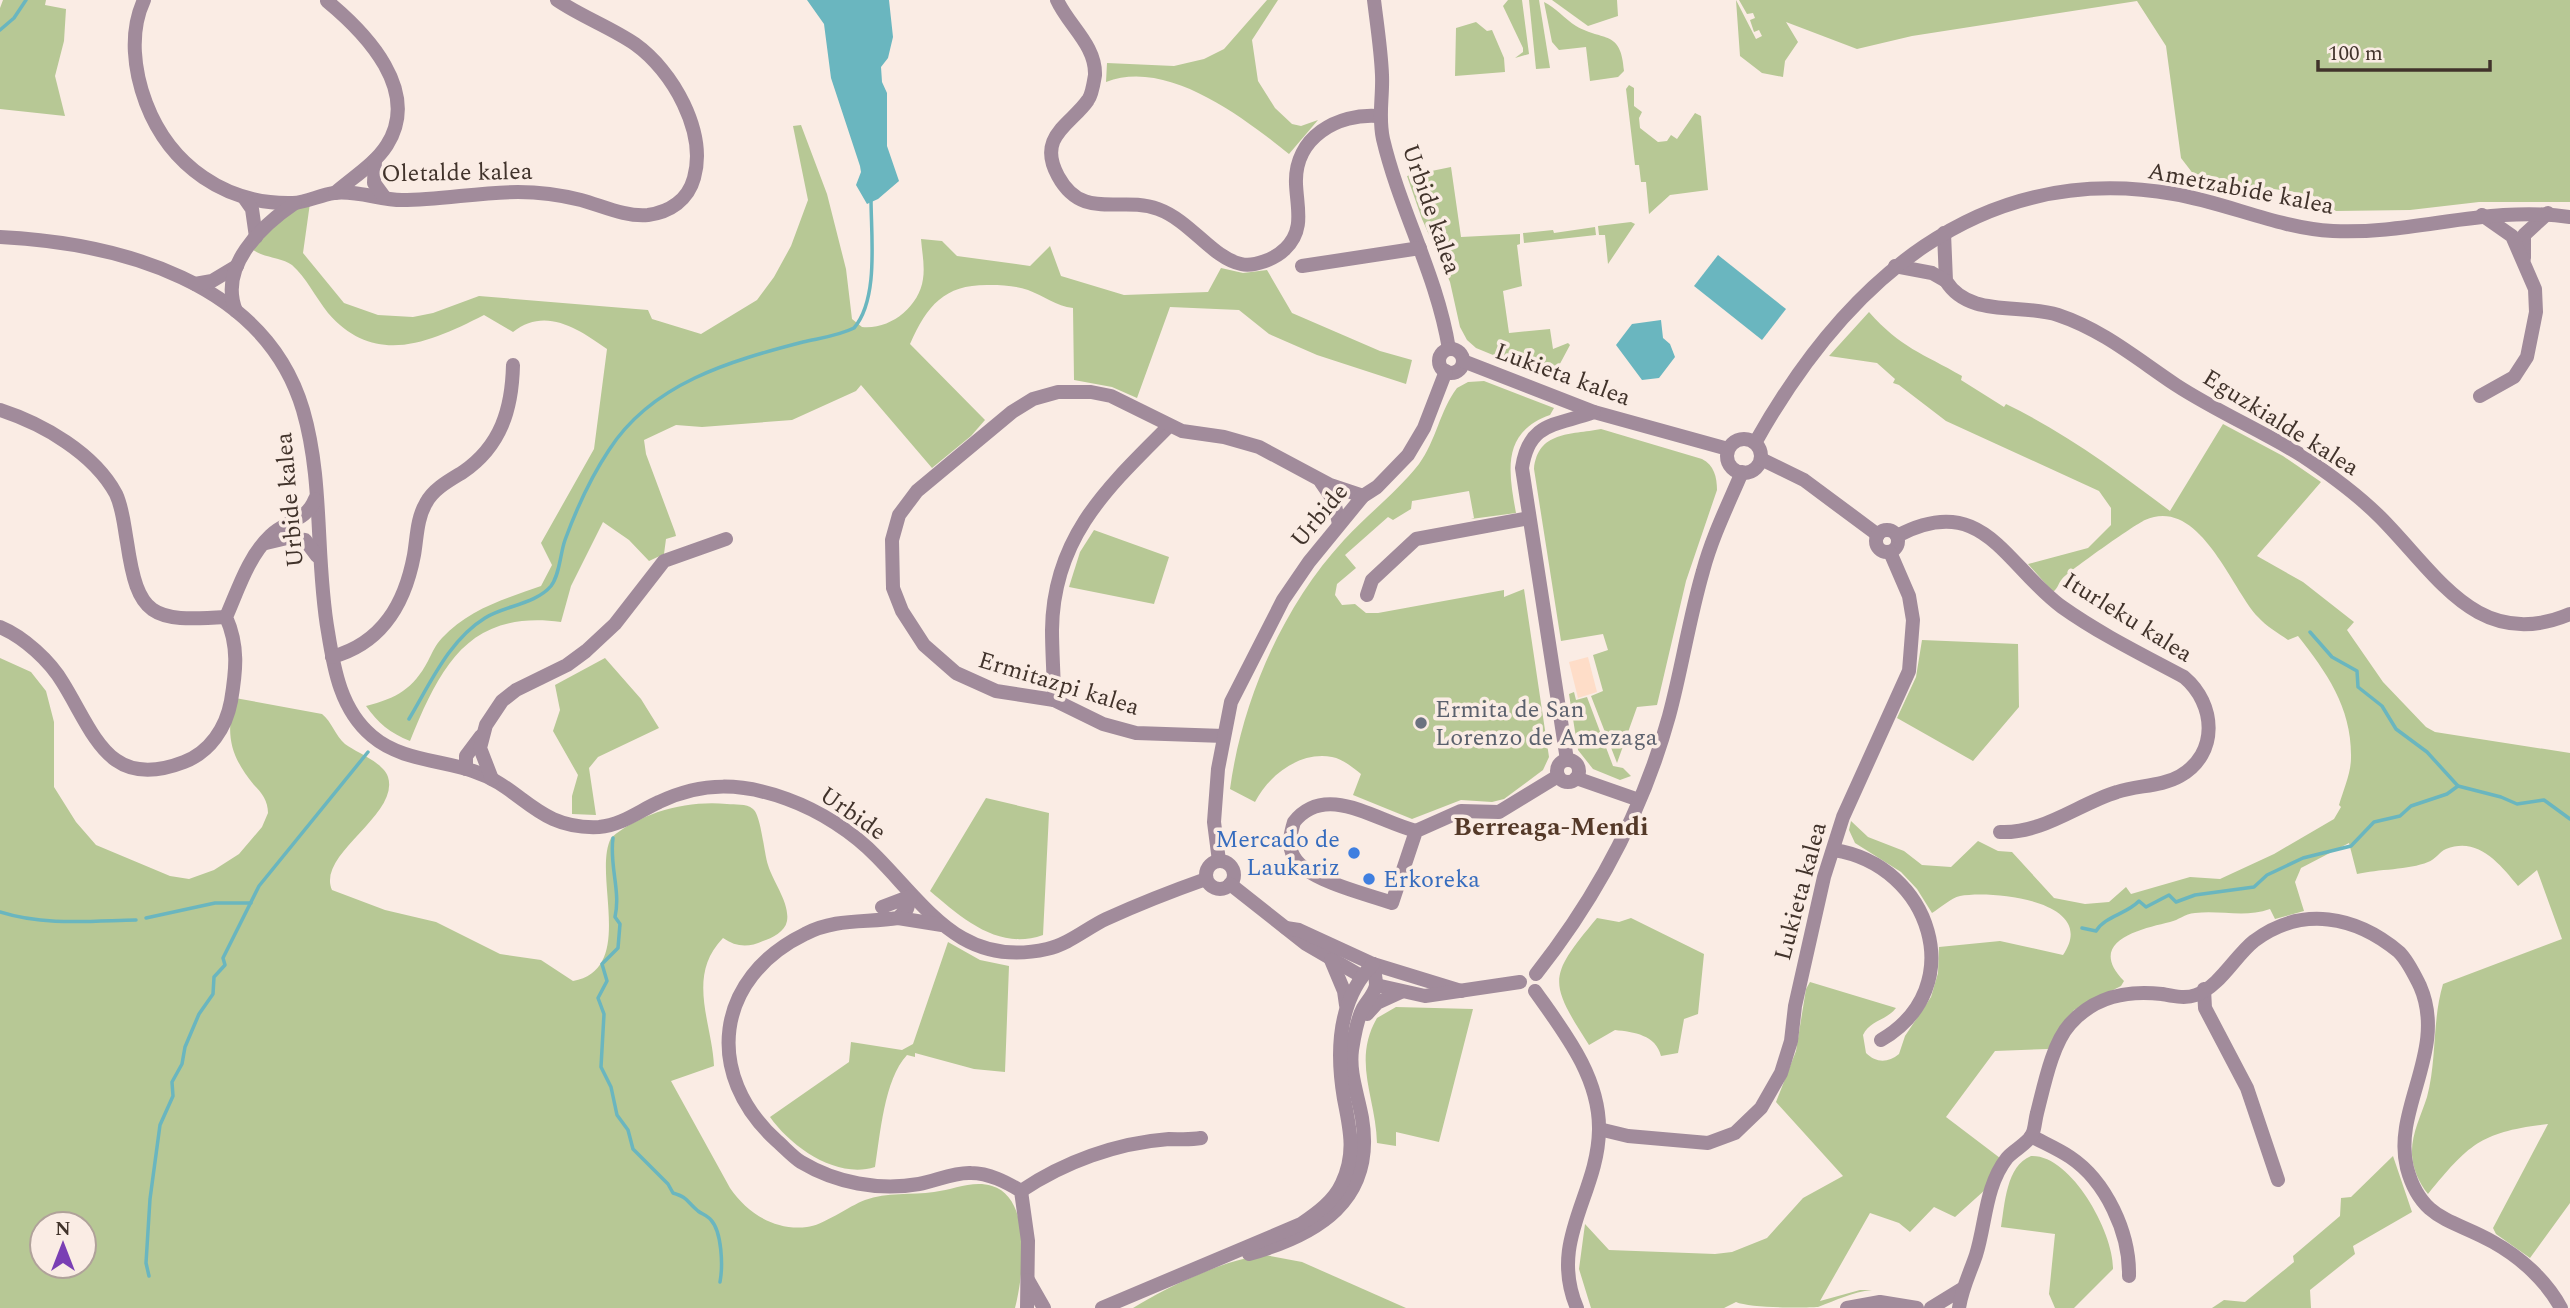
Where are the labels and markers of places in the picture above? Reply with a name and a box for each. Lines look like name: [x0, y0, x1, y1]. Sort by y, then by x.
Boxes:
place label: Ermita de San Lorenzo de Amezaga: [1435, 692, 1658, 756]
marker: Ermita de San Lorenzo de Amezaga: [1413, 715, 1429, 731]
place label: Mercado de Laukariz: [1215, 822, 1340, 886]
marker: Mercado de Laukariz: [1346, 845, 1362, 861]
place label: Erkoreka: [1383, 862, 1480, 898]
marker: Erkoreka: [1361, 871, 1377, 887]

